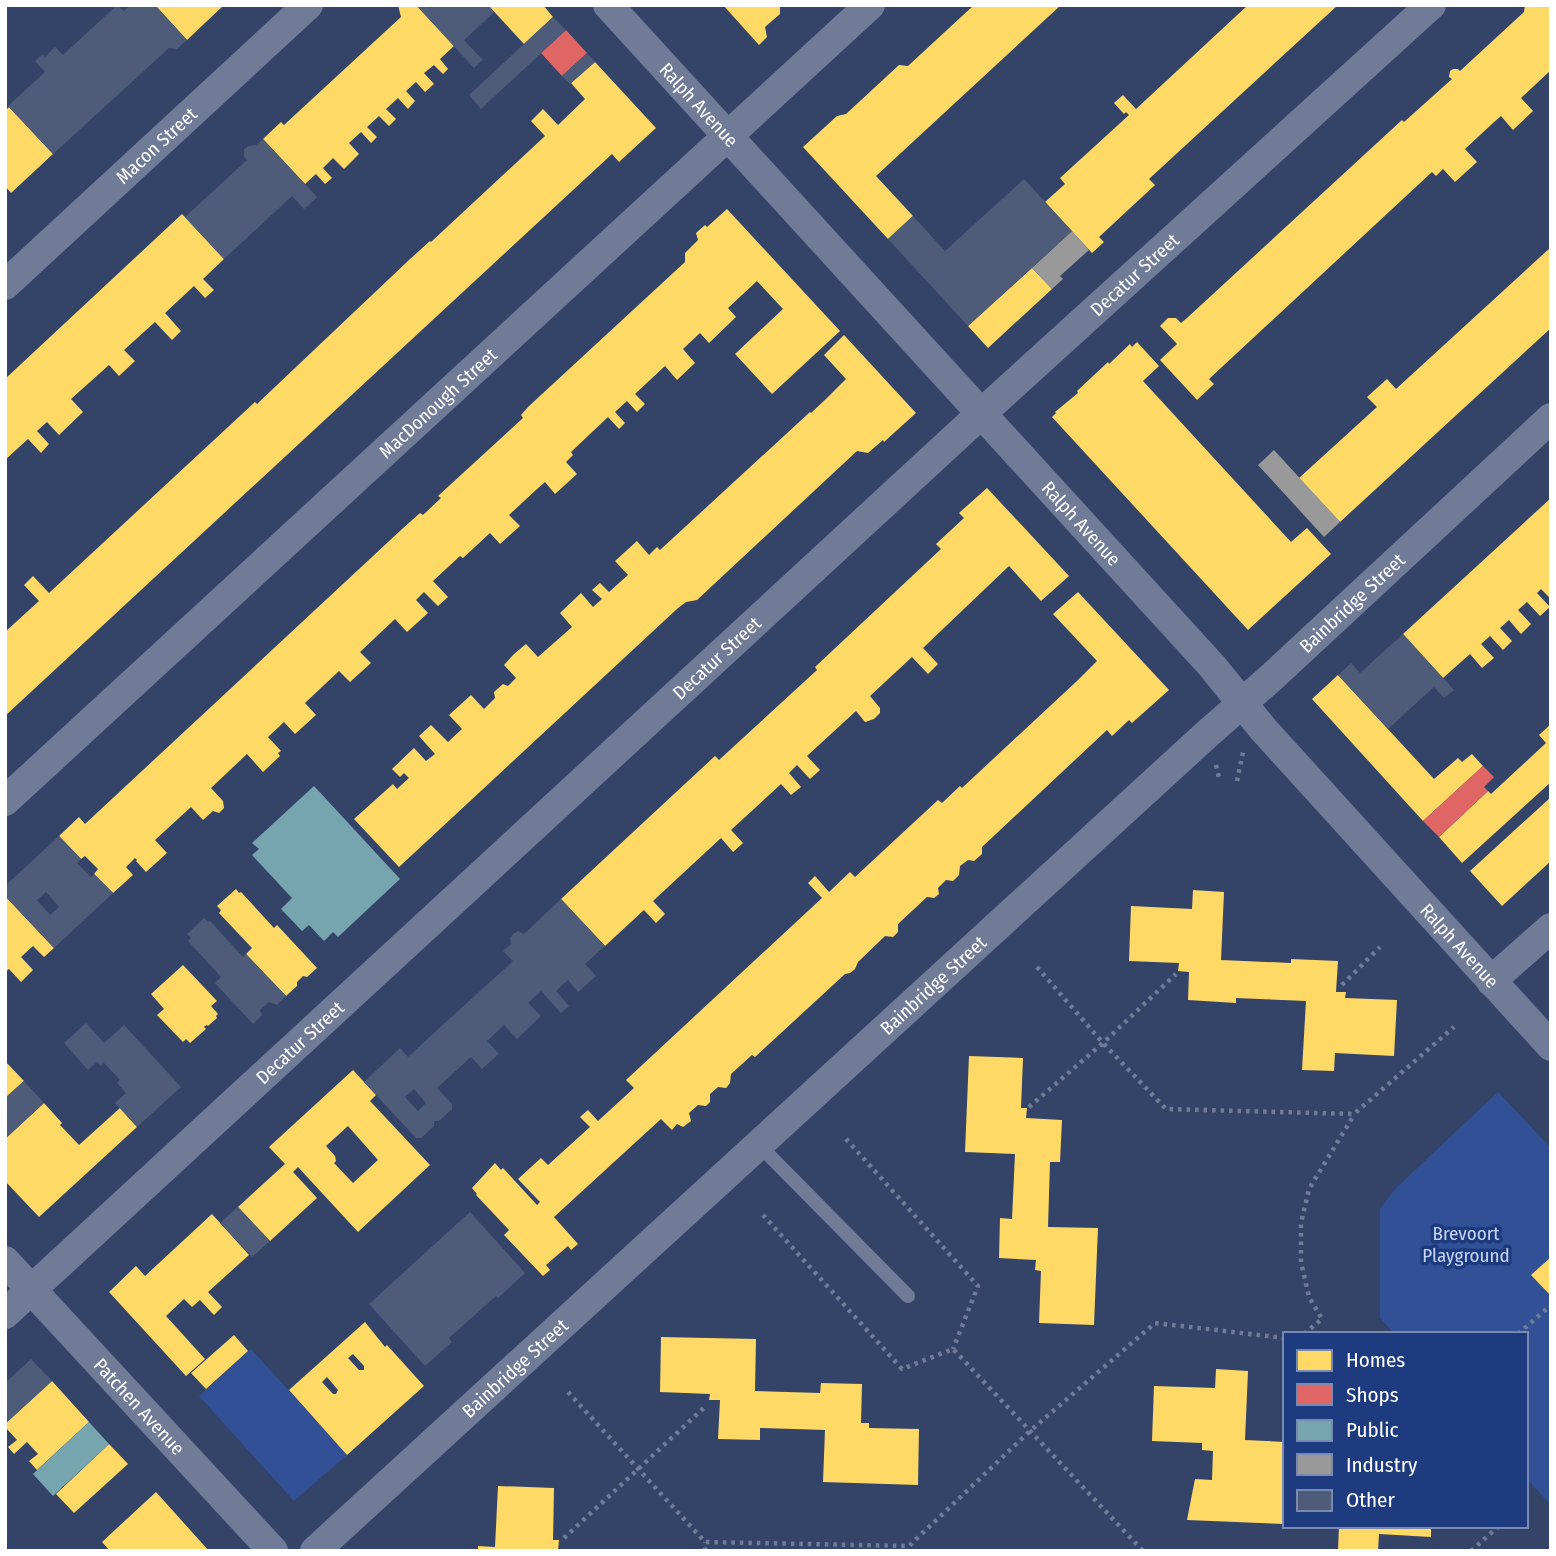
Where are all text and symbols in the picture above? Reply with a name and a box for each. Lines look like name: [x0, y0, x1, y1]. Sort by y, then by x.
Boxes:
street label: Ralph Avenue: [654, 58, 743, 152]
street label: Macon Street: [111, 102, 202, 189]
street label: Decatur Street: [1086, 228, 1184, 321]
street label: MacDonough Street: [374, 343, 502, 463]
street label: Ralph Avenue: [1037, 477, 1125, 570]
street label: Bainbridge Street: [1295, 548, 1410, 658]
street label: Decatur Street: [668, 611, 766, 704]
street label: Ralph Avenue: [1415, 899, 1504, 993]
street label: Bainbridge Street: [876, 931, 992, 1040]
street label: Decatur Street: [251, 996, 350, 1089]
park label: Brevoort Playground: [1422, 1222, 1510, 1267]
street label: Bainbridge Street: [457, 1314, 574, 1423]
legend: [1283, 1332, 1528, 1528]
text: Homes: [1346, 1347, 1405, 1373]
street label: Patchen Avenue: [89, 1354, 189, 1460]
text: Shops: [1346, 1382, 1399, 1408]
text: Public: [1346, 1417, 1398, 1443]
text: Industry: [1346, 1452, 1418, 1478]
text: Other: [1346, 1487, 1395, 1513]

